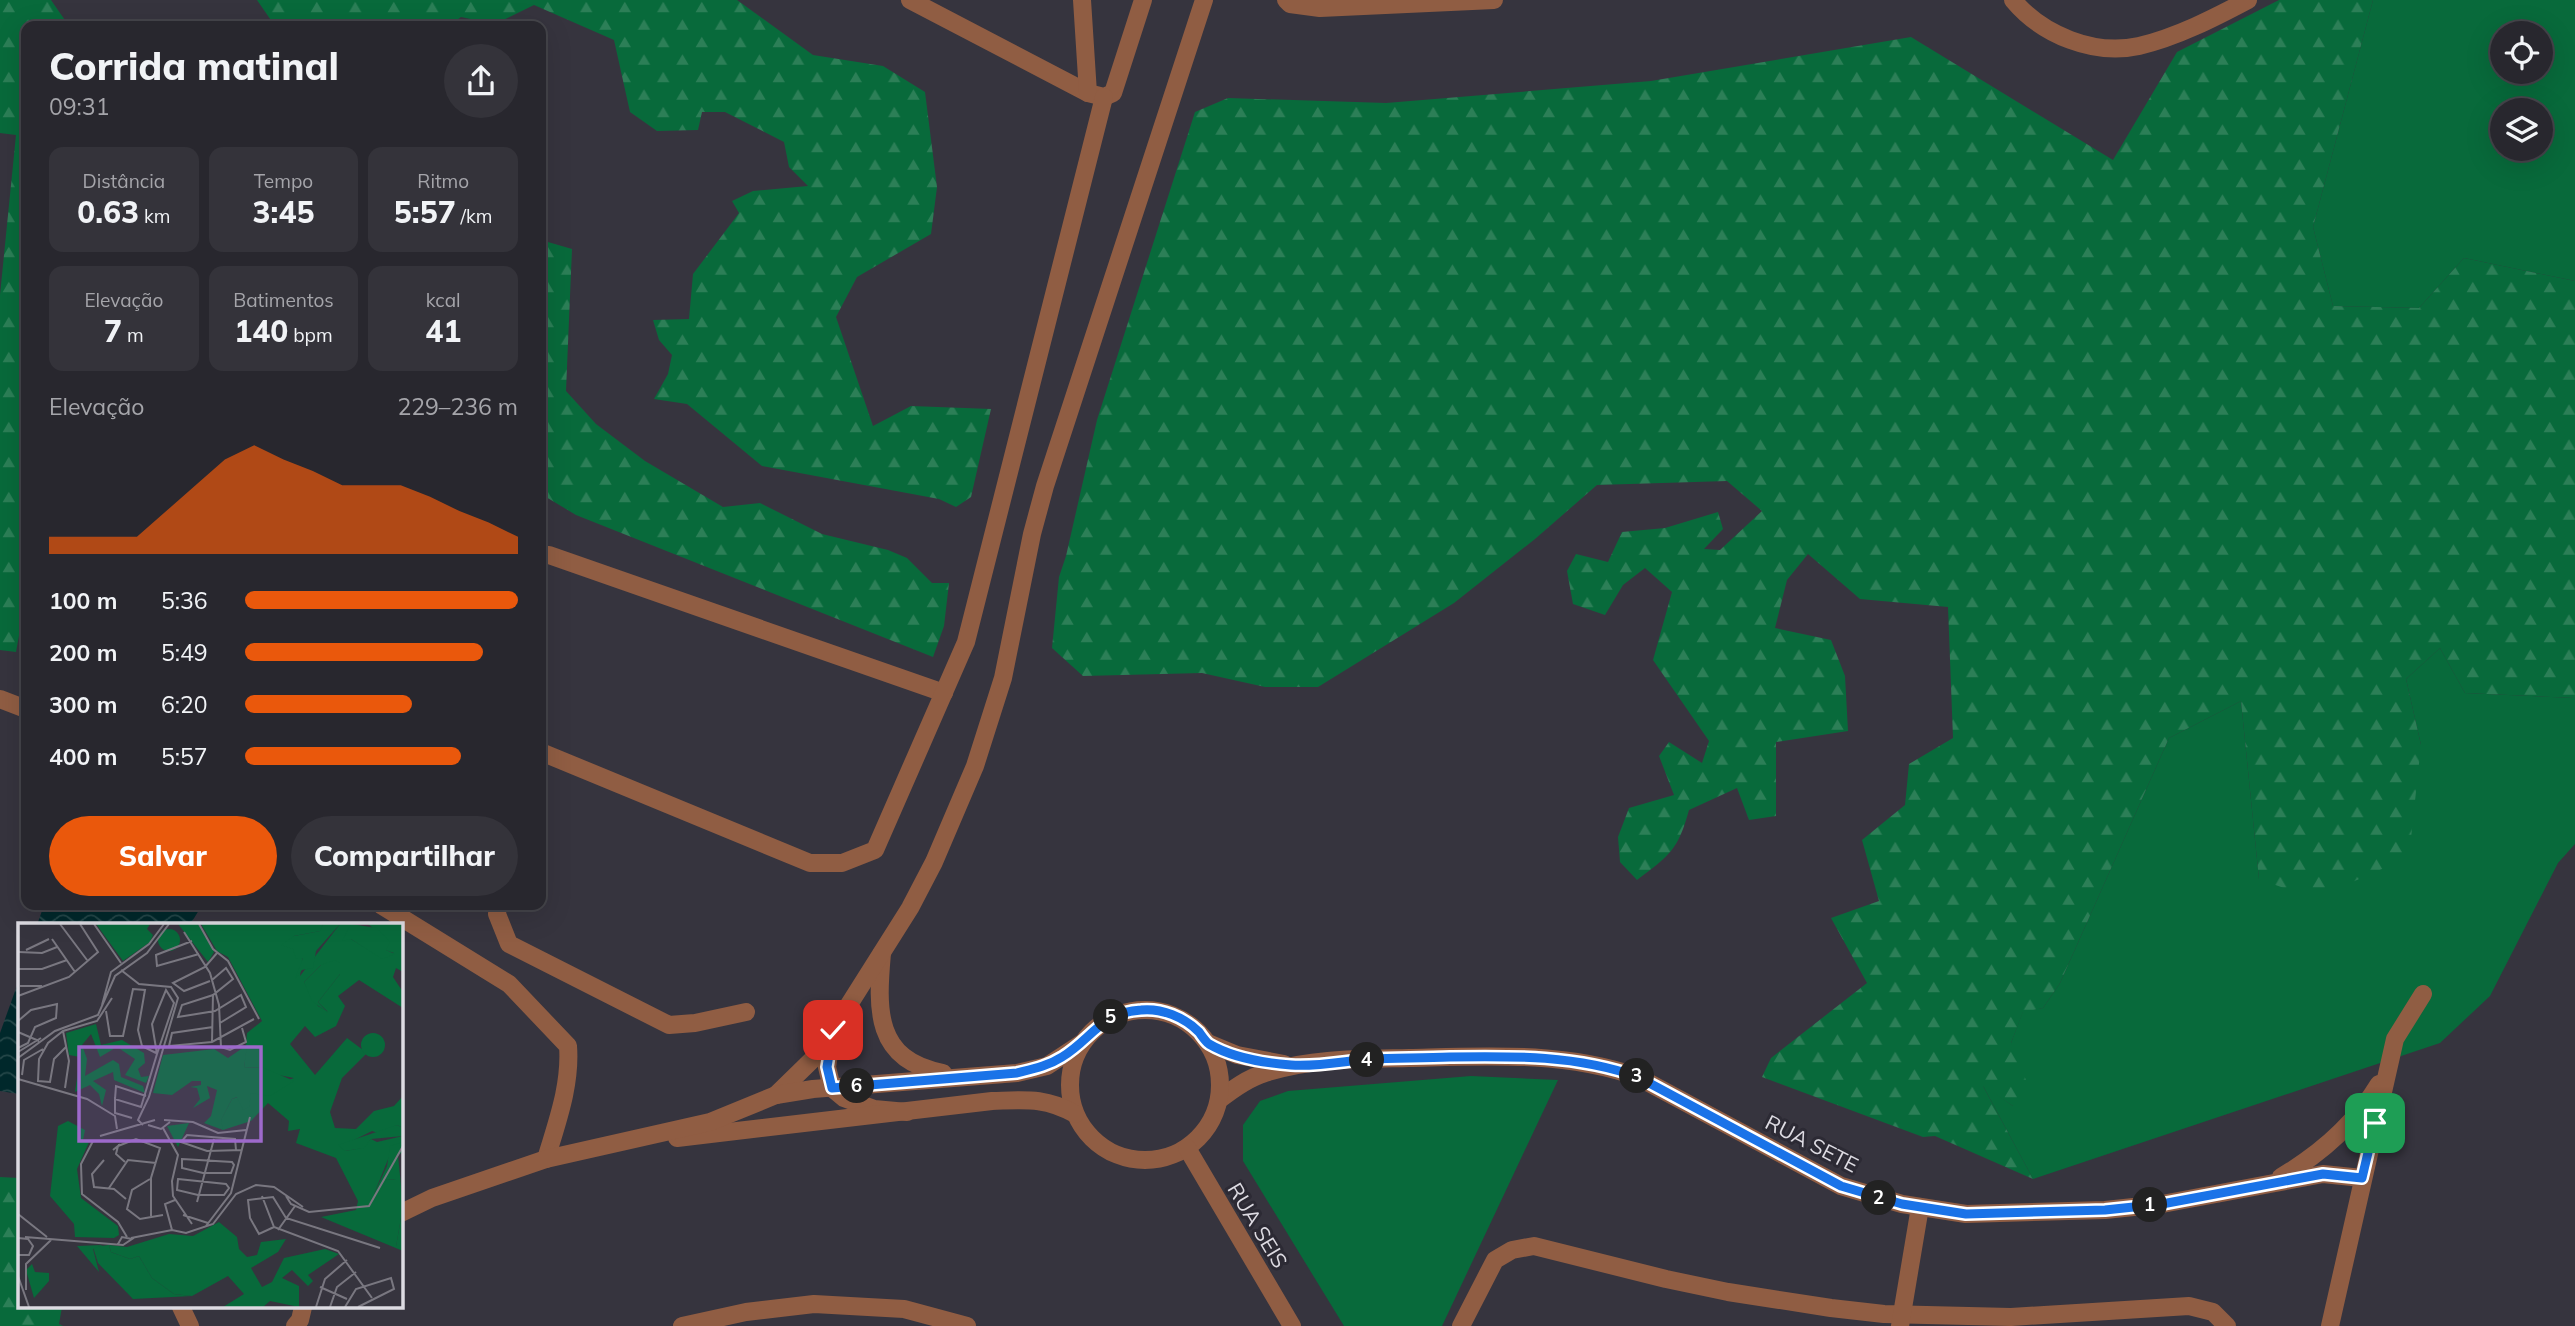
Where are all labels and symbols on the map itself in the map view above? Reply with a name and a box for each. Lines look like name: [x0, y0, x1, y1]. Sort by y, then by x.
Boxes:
inset map: [18, 923, 402, 1308]
pin: [803, 1000, 863, 1060]
pin: 5: [1094, 1000, 1128, 1034]
pin: 4: [1350, 1042, 1384, 1078]
pin: 3: [1620, 1058, 1654, 1094]
pin: 6: [840, 1068, 874, 1104]
pin: [2345, 1093, 2405, 1153]
street label: RUA SETE: [1761, 1109, 1863, 1177]
street label: RUA SEIS: [1222, 1178, 1294, 1272]
pin: 2: [1862, 1180, 1896, 1216]
pin: 1: [2132, 1188, 2168, 1222]

